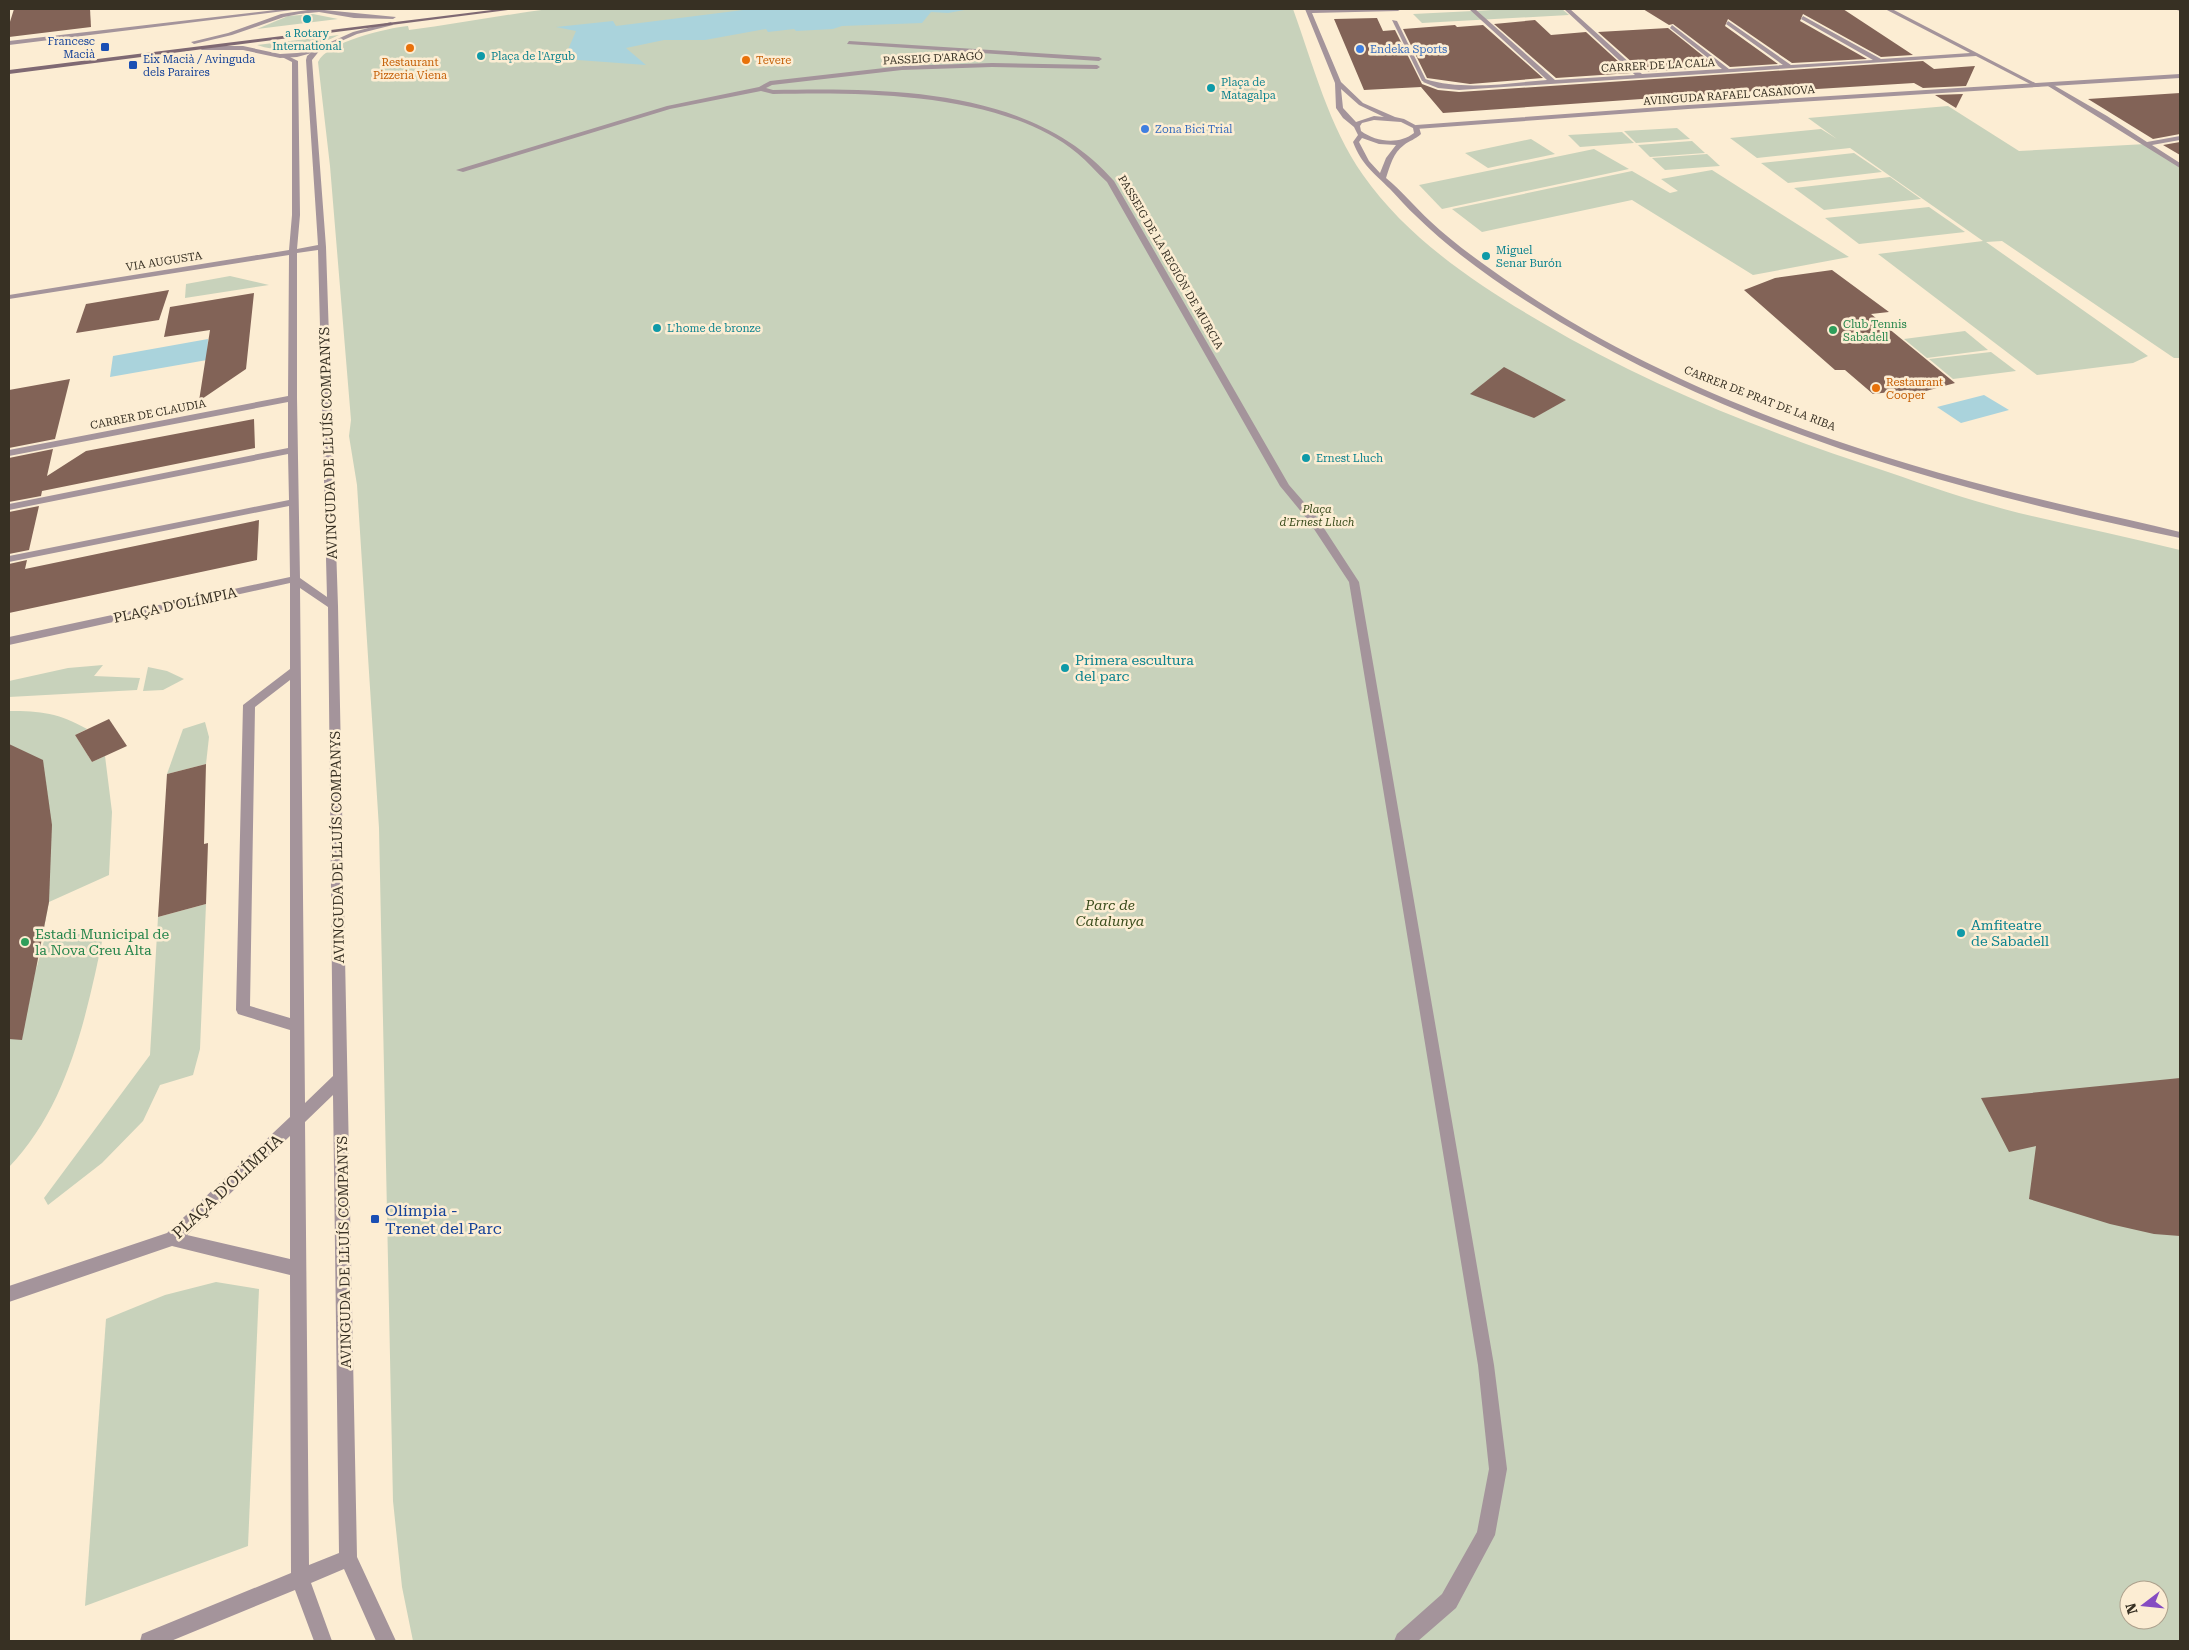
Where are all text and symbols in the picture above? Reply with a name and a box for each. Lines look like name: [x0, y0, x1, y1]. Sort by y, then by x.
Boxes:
marker: a Rotary International: [301, 13, 313, 25]
place label: a Rotary International: [272, 27, 342, 53]
place label: Francesc Macià: [48, 35, 95, 61]
marker: Francesc Macià: [99, 41, 111, 53]
marker: Restaurant Pizzeria Viena: [404, 42, 416, 54]
marker: Endeka Sports: [1354, 43, 1366, 55]
place label: Endeka Sports: [1370, 43, 1447, 56]
street label: PASSEIG D'ARAGÓ: [883, 48, 984, 68]
marker: Plaça de l'Argub: [475, 50, 487, 62]
place label: Plaça de l'Argub: [491, 50, 575, 63]
place label: Eix Macià / Avinguda dels Paraires: [143, 53, 255, 79]
marker: Tevere: [740, 54, 752, 66]
place label: Tevere: [756, 54, 791, 67]
place label: Restaurant Pizzeria Viena: [373, 56, 447, 82]
street label: CARRER DE LA CALA: [1601, 56, 1716, 75]
marker: Eix Macià / Avinguda dels Paraires: [127, 59, 139, 71]
place label: Plaça de Matagalpa: [1221, 76, 1276, 102]
marker: Plaça de Matagalpa: [1205, 82, 1217, 94]
street label: AVINGUDA RAFAEL CASANOVA: [1643, 83, 1816, 108]
marker: Zona Bici Trial: [1139, 123, 1151, 135]
place label: Zona Bici Trial: [1155, 123, 1233, 136]
street label: PASSEIG DE LA REGIÓN DE MURCIA: [1115, 172, 1227, 352]
place label: Miguel Senar Burón: [1496, 244, 1562, 270]
street label: VIA AUGUSTA: [125, 249, 203, 274]
marker: Miguel Senar Burón: [1480, 250, 1492, 262]
place label: Club Tennis Sabadell: [1843, 318, 1907, 344]
marker: L'home de bronze: [651, 322, 663, 334]
place label: L'home de bronze: [667, 322, 761, 335]
marker: Club Tennis Sabadell: [1827, 324, 1839, 336]
street label: AVINGUDA DE LLUÍS COMPANYS: [316, 326, 340, 559]
street label: CARRER DE PRAT DE LA RIBA: [1682, 363, 1838, 434]
place label: Restaurant Cooper: [1886, 376, 1943, 402]
marker: Restaurant Cooper: [1870, 382, 1882, 394]
street label: CARRER DE CLAUDIA: [89, 397, 207, 432]
marker: Ernest Lluch: [1300, 452, 1312, 464]
place label: Ernest Lluch: [1316, 452, 1383, 465]
park label: Plaça d'Ernest Lluch: [1280, 503, 1355, 529]
street label: PLAÇA D'OLÍMPIA: [112, 584, 238, 626]
place label: Primera escultura del parc: [1075, 652, 1194, 684]
marker: Primera escultura del parc: [1059, 662, 1071, 674]
street label: AVINGUDA DE LLUÍS COMPANYS: [327, 730, 347, 963]
park label: Parc de Catalunya: [1076, 897, 1144, 929]
place label: Amfiteatre de Sabadell: [1971, 917, 2050, 949]
place label: Estadi Municipal de la Nova Creu Alta: [35, 926, 170, 958]
marker: Amfiteatre de Sabadell: [1955, 927, 1967, 939]
marker: Estadi Municipal de la Nova Creu Alta: [19, 936, 31, 948]
street label: PLAÇA D'OLÍMPIA: [168, 1130, 287, 1242]
street label: AVINGUDA DE LLUÍS COMPANYS: [334, 1135, 354, 1368]
place label: Olímpia - Trenet del Parc: [385, 1201, 502, 1238]
marker: Olímpia - Trenet del Parc: [369, 1213, 381, 1225]
north arrow: [2119, 1580, 2169, 1630]
text: N: [2122, 1601, 2141, 1616]

